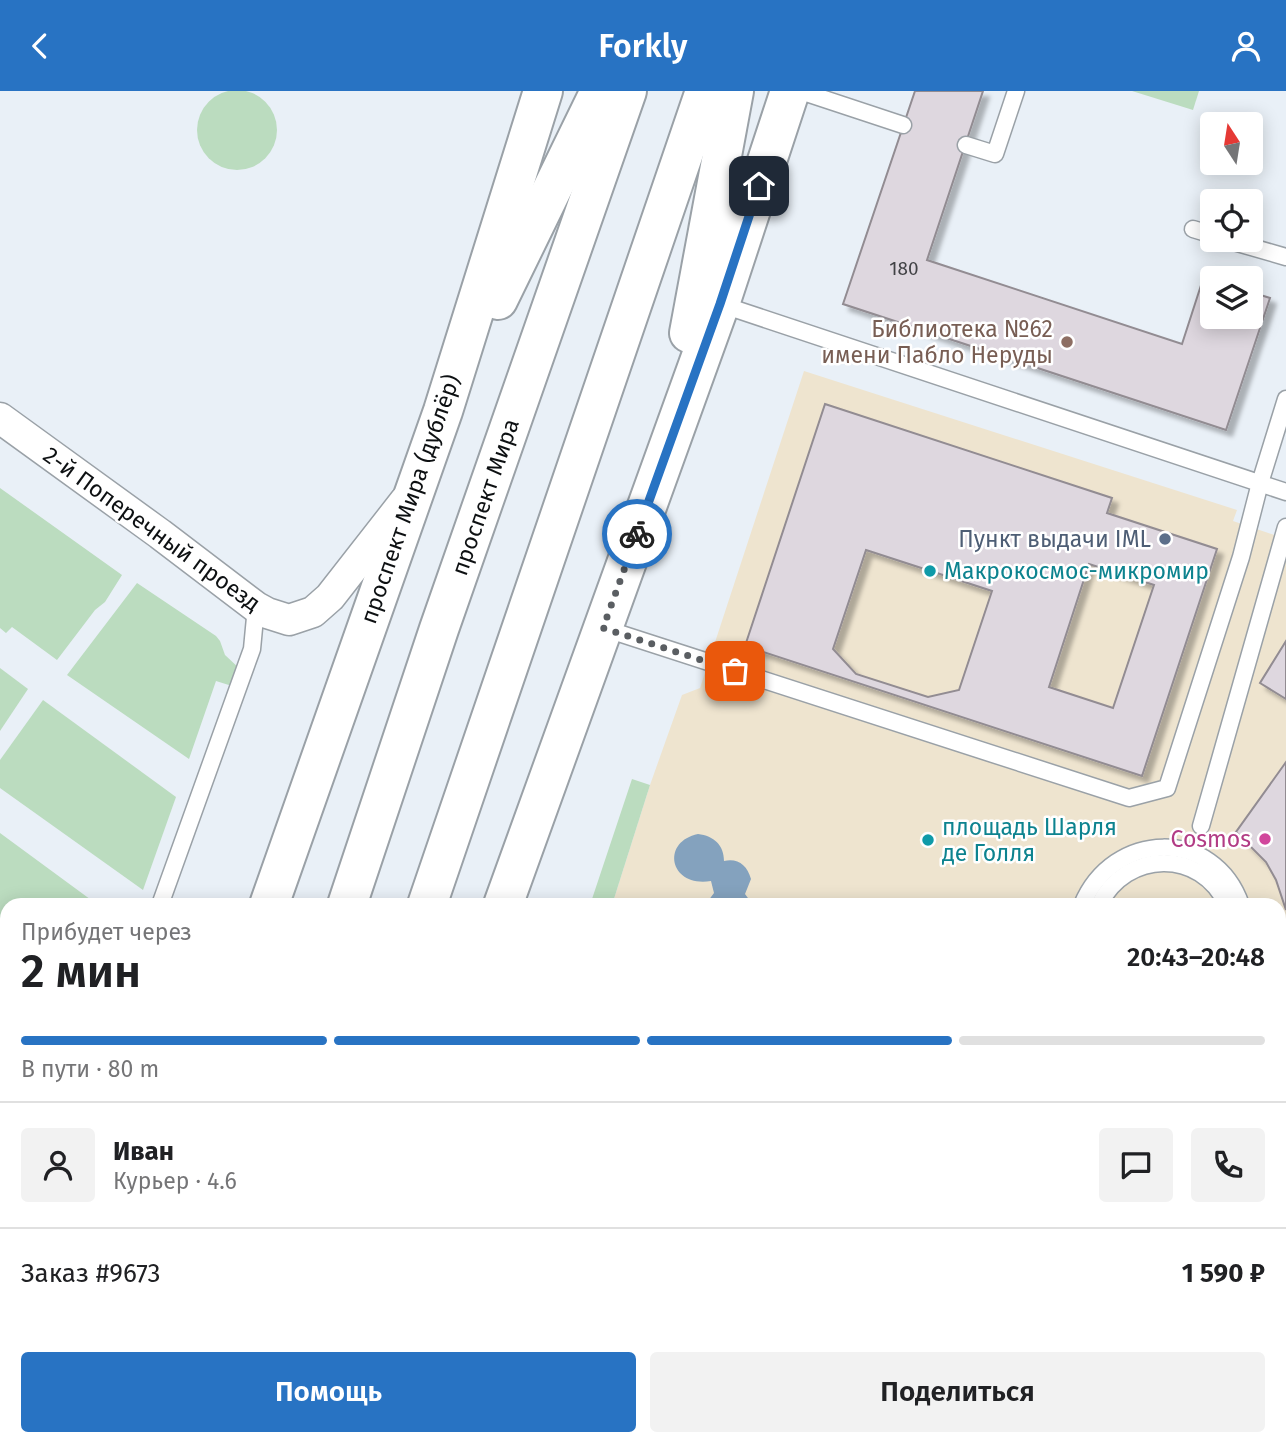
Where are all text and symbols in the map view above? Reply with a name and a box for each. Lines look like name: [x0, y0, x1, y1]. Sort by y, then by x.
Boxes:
icon: back: [21, 27, 59, 65]
text: Forkly: [599, 27, 687, 65]
icon: person: [1227, 27, 1265, 65]
north arrow: [1200, 112, 1264, 175]
map controls: [1200, 112, 1263, 329]
pin: [729, 156, 789, 216]
icon: home: [740, 167, 778, 205]
button: locate: [1200, 189, 1263, 252]
house number: 180: [889, 257, 919, 280]
button: layers: [1200, 266, 1263, 329]
place label: Библиотека №62 имени Пабло Неруды: [821, 315, 1053, 369]
marker: Библиотека №62 имени Пабло Неруды: [1059, 334, 1075, 350]
street label: проспект Мира (дублёр): [354, 371, 466, 627]
street label: проспект Мира: [445, 415, 525, 579]
street label: 2-й Поперечный проезд: [38, 441, 266, 617]
courier: [602, 499, 672, 569]
icon: bike: [618, 515, 656, 553]
place label: Пункт выдачи IML: [958, 525, 1151, 553]
marker: Пункт выдачи IML: [1157, 531, 1173, 547]
place label: Макрокосмос-микромир: [944, 557, 1209, 585]
marker: Макрокосмос-микромир: [922, 563, 938, 579]
pin: [705, 641, 765, 701]
icon: bag: [716, 652, 754, 690]
place label: площадь Шарля де Голля: [942, 813, 1117, 867]
place label: Cosmos: [1171, 825, 1251, 853]
marker: Cosmos: [1257, 831, 1273, 847]
marker: площадь Шарля де Голля: [920, 832, 936, 848]
text: Прибудет через: [21, 918, 192, 946]
text: 20:43–20:48: [1127, 942, 1265, 973]
text: 2 мин: [21, 944, 141, 999]
text: В пути · 80 m: [21, 1055, 159, 1083]
button: person: [21, 1128, 95, 1202]
button: chat: [1099, 1128, 1173, 1202]
button: phone: [1191, 1128, 1265, 1202]
text: Иван: [113, 1136, 174, 1167]
text: Курьер · 4.6: [113, 1167, 237, 1195]
text: Заказ #9673: [21, 1258, 160, 1289]
text: 1 590 ₽: [1182, 1258, 1265, 1289]
button: Помощь: [21, 1352, 636, 1432]
button: Поделиться: [650, 1352, 1265, 1432]

